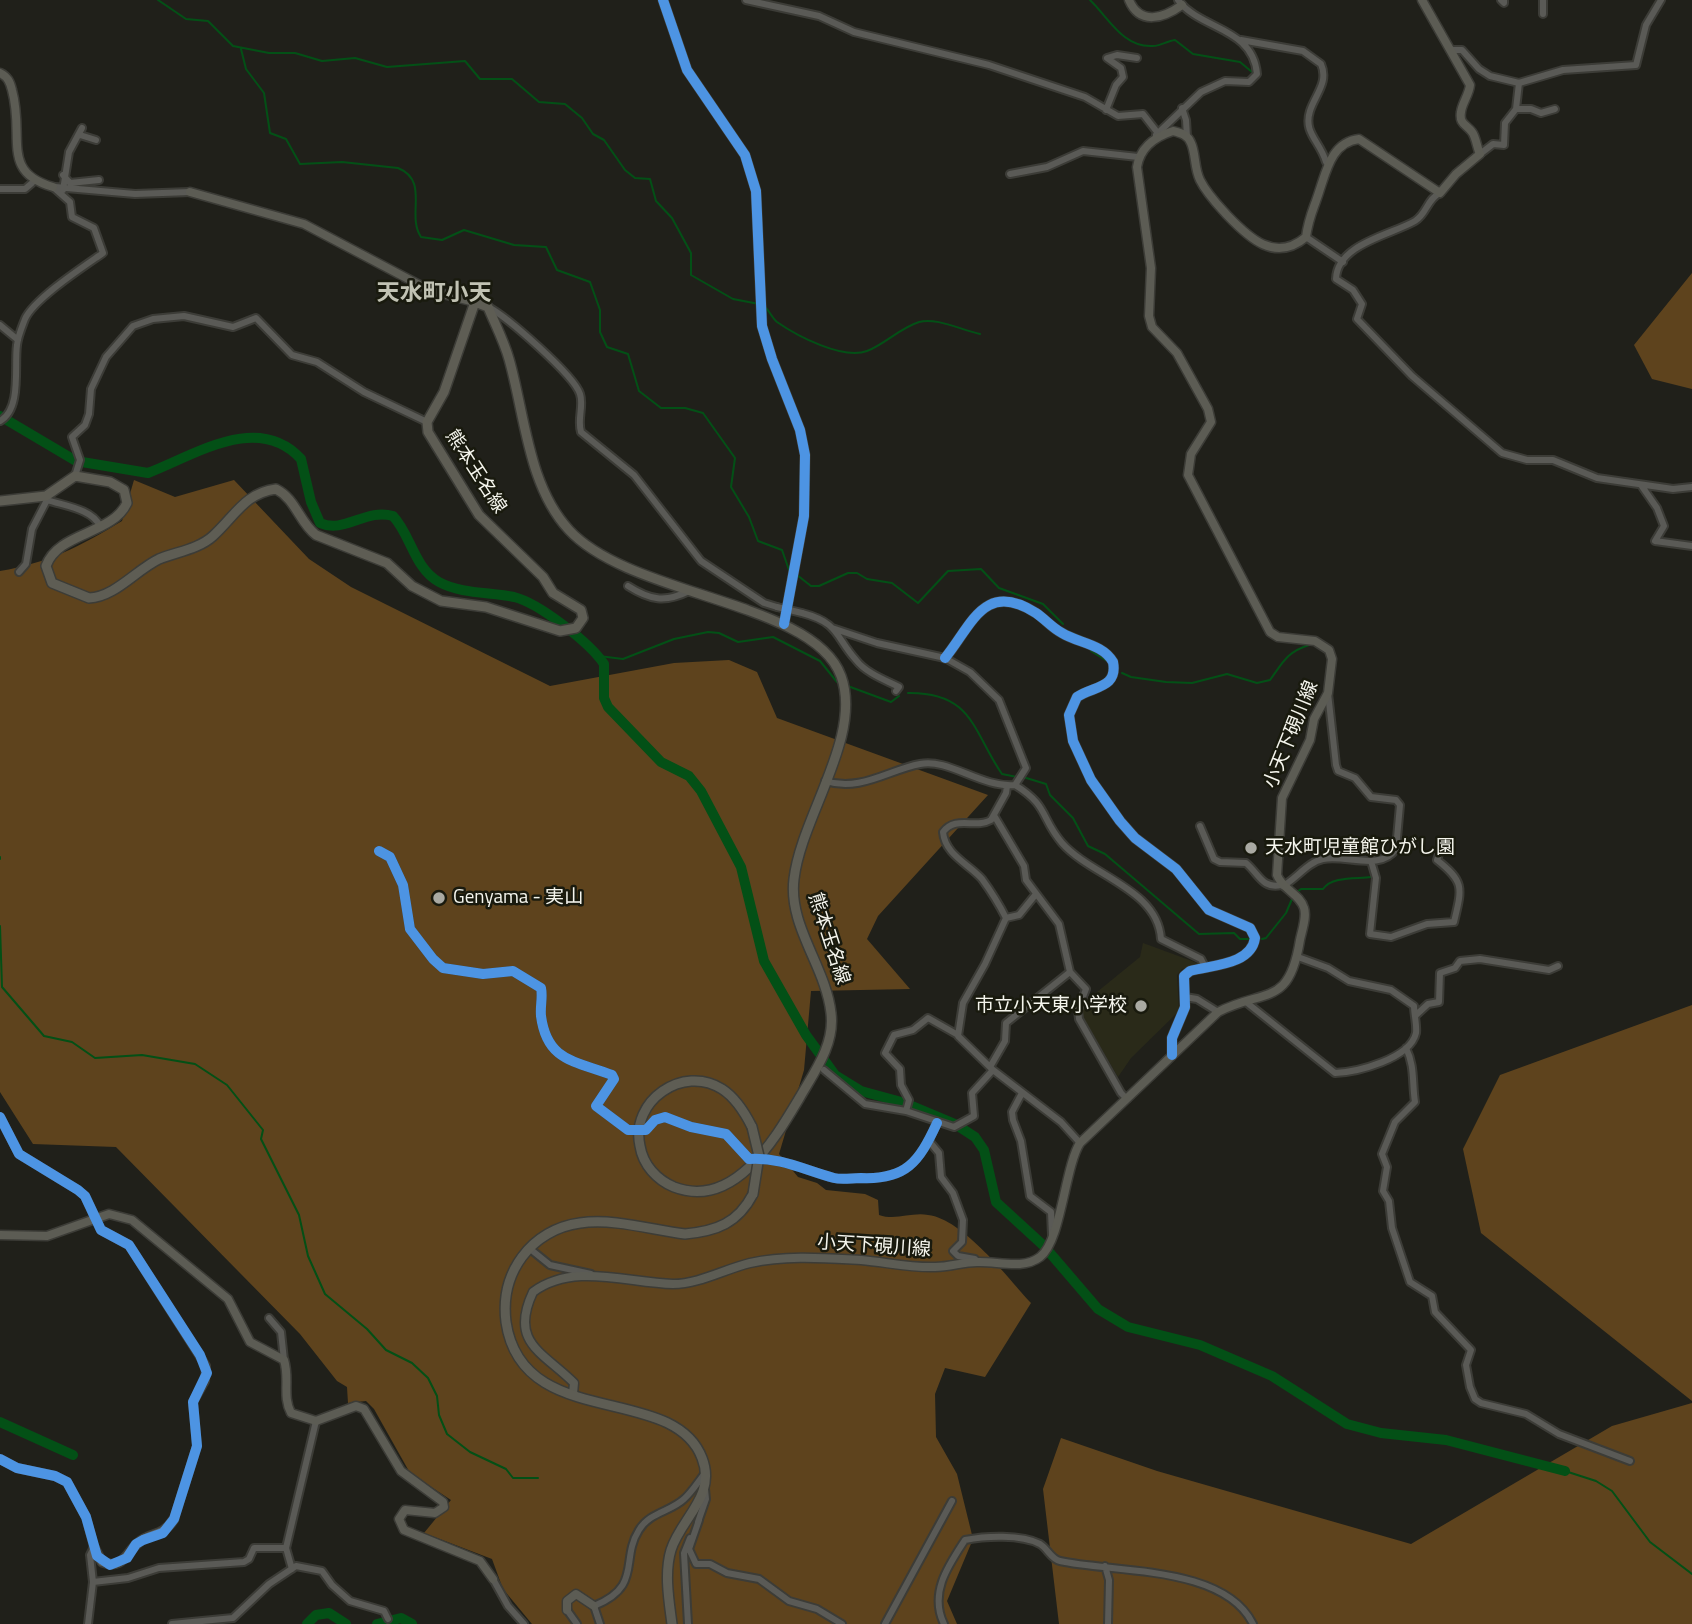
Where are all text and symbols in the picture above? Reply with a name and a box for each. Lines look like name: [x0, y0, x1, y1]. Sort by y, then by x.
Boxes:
district label: 天水町小天: [377, 280, 491, 308]
street label: 熊本玉名線: [440, 426, 510, 518]
street label: 小天下硯川線: [1260, 678, 1324, 792]
place label: 天水町児童館ひがし園: [1265, 837, 1455, 859]
marker: 天水町児童館ひがし園: [1243, 840, 1259, 856]
place label: Genyama - 実山: [453, 887, 583, 909]
marker: Genyama - 実山: [431, 890, 447, 906]
street label: 熊本玉名線: [802, 890, 854, 988]
place label: 市立小天東小学校: [975, 995, 1127, 1017]
marker: 市立小天東小学校: [1133, 998, 1149, 1014]
street label: 小天下硯川線: [816, 1232, 932, 1262]

